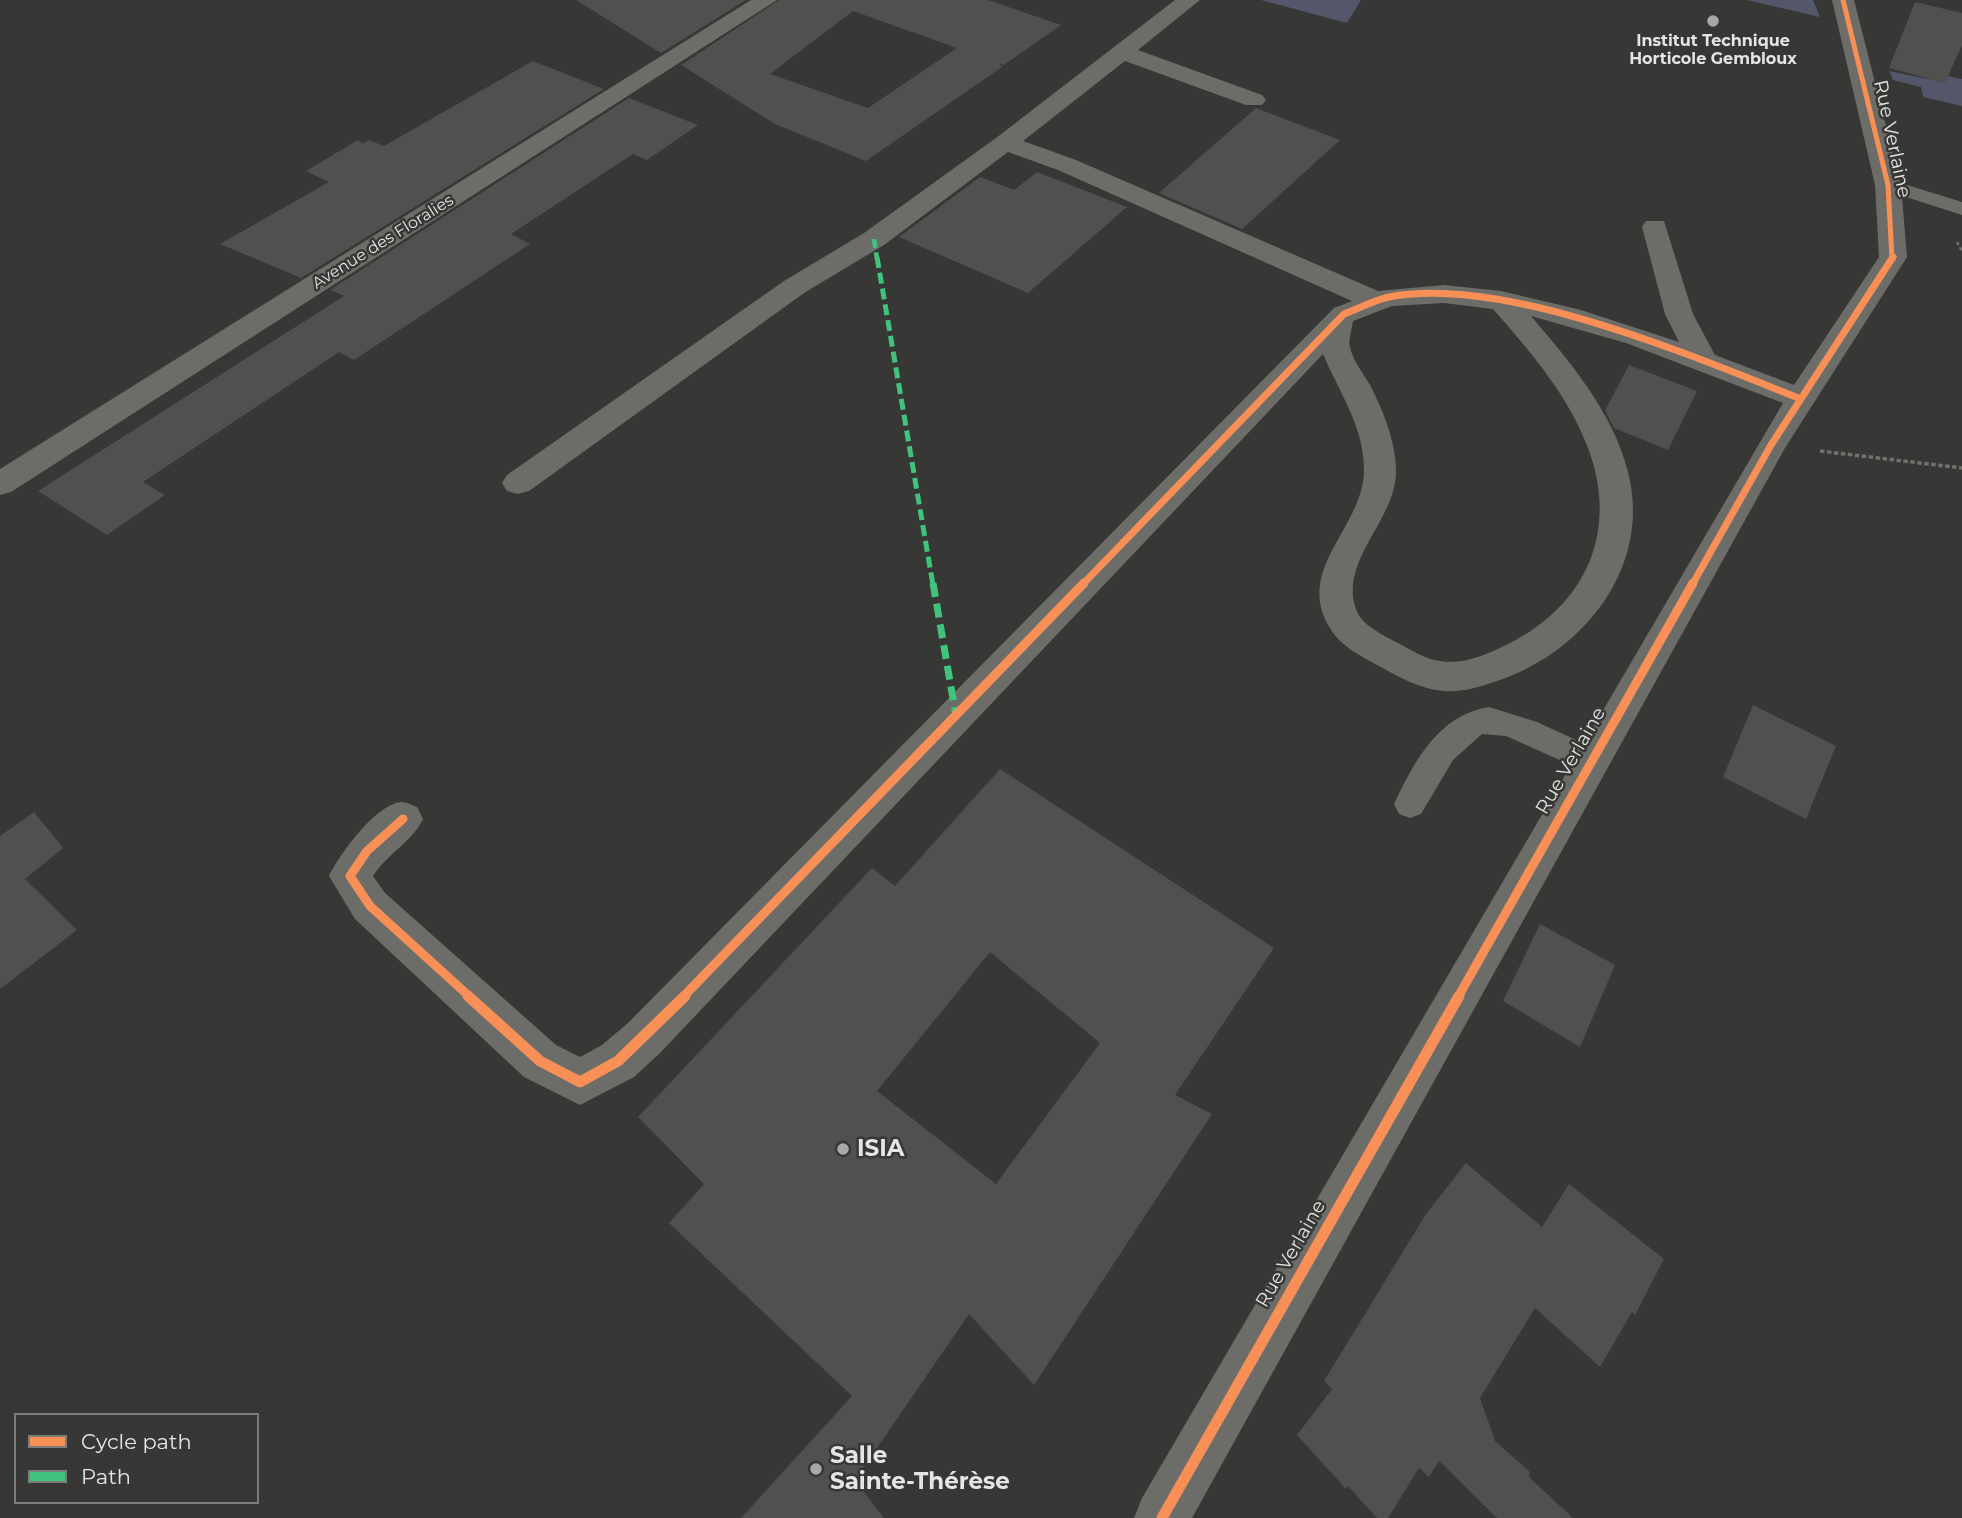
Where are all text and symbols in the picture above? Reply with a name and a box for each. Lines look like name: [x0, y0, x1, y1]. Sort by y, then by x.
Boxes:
marker: Institut Technique Horticole Gembloux: [1705, 13, 1721, 29]
place label: Institut Technique Horticole Gembloux: [1629, 31, 1797, 69]
street label: Rue Verlaine: [1868, 78, 1916, 200]
street label: Avenue des Floralies: [309, 191, 457, 293]
street label: Rue Verlaine: [1531, 703, 1611, 819]
place label: ISIA: [857, 1135, 904, 1163]
marker: ISIA: [835, 1141, 851, 1157]
street label: Rue Verlaine: [1251, 1196, 1331, 1312]
legend: [14, 1413, 259, 1504]
text: Cycle path: [81, 1429, 192, 1454]
place label: Salle Sainte-Thérèse: [830, 1442, 1010, 1496]
marker: Salle Sainte-Thérèse: [808, 1461, 824, 1477]
text: Path: [81, 1464, 131, 1489]

